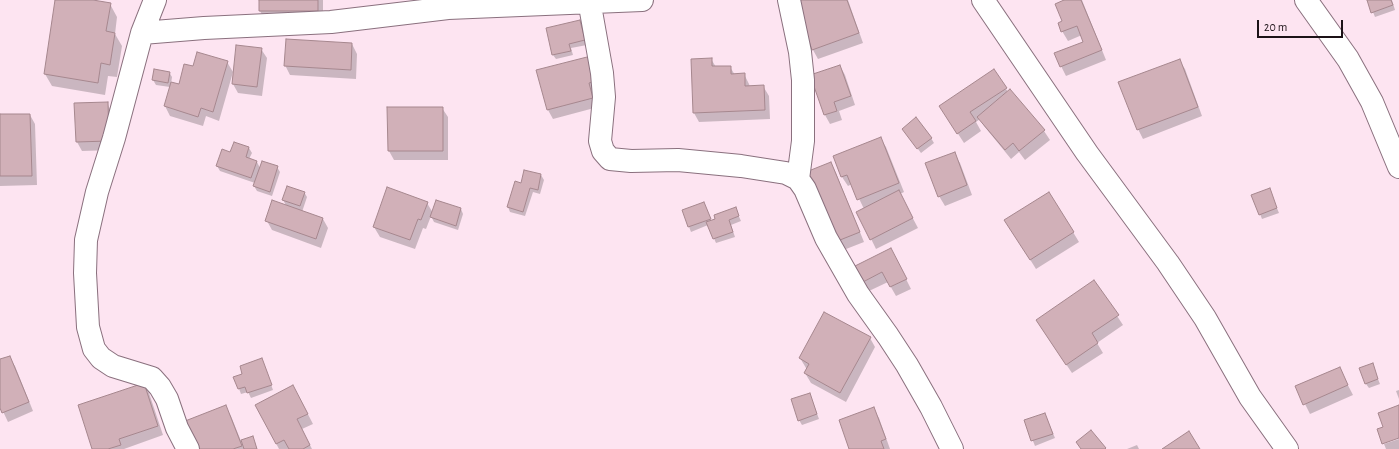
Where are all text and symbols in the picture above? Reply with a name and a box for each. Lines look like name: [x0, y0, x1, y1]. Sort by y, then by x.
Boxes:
scale bar: [1259, 12, 1345, 38]
text: 20 m: [1264, 21, 1287, 33]

